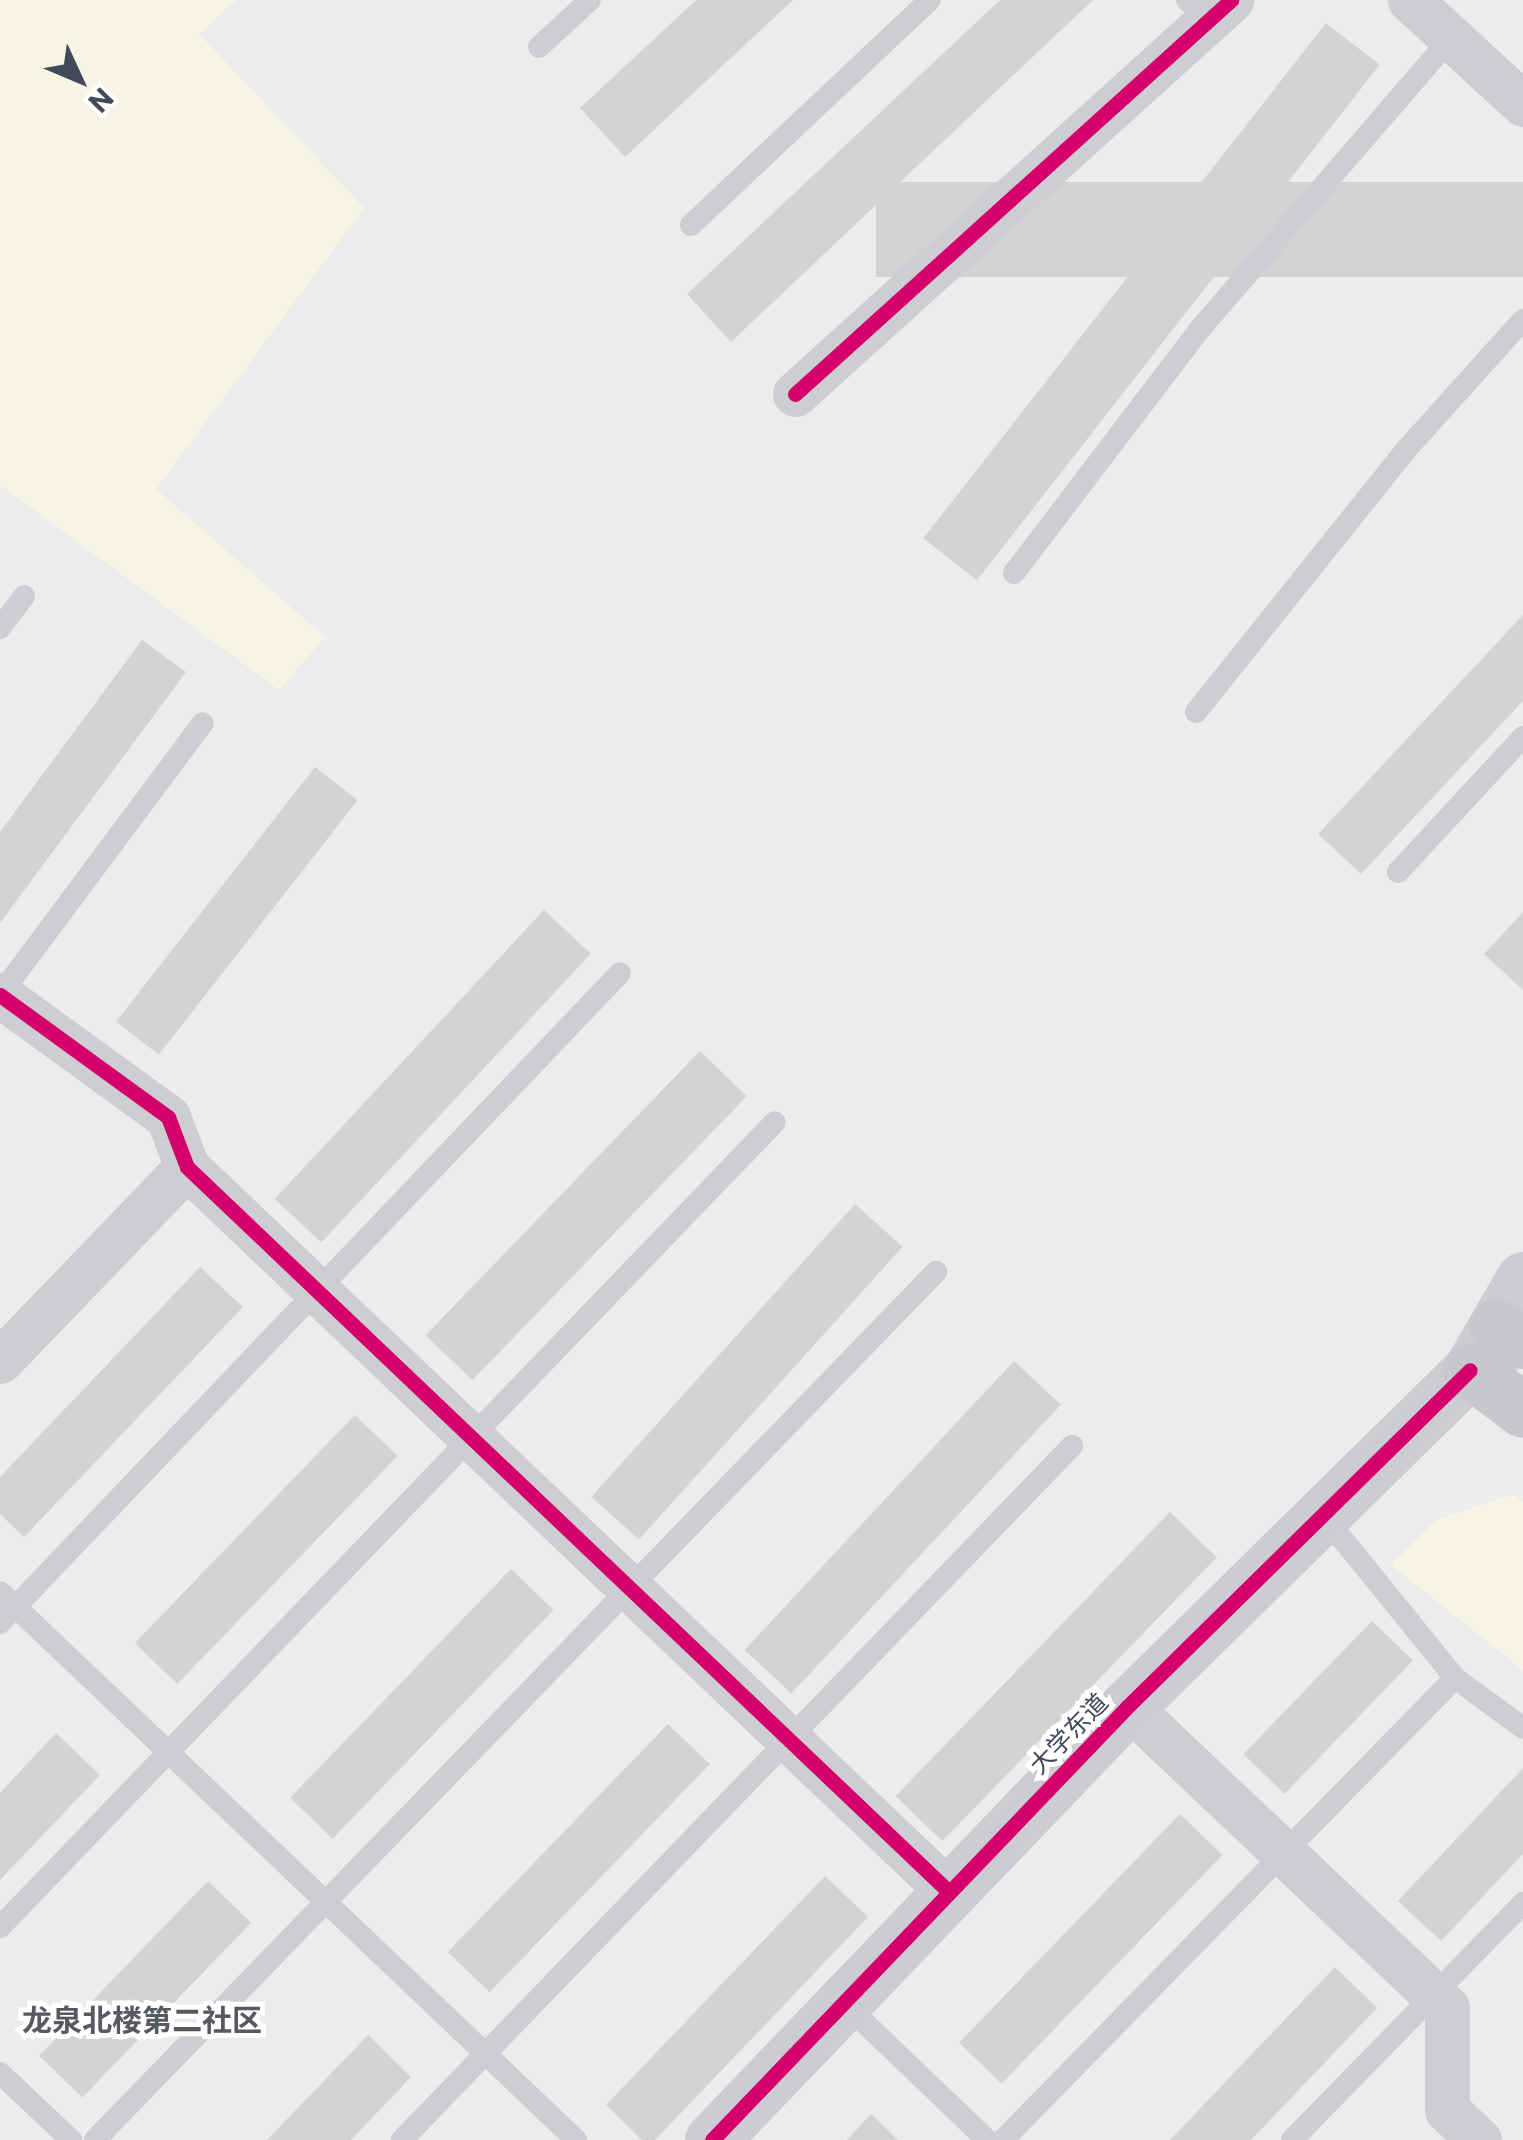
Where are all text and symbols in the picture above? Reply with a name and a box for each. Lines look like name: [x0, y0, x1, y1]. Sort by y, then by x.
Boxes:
north arrow: [30, 30, 130, 130]
text: N: [82, 81, 121, 120]
street label: 大学东道: [1022, 1687, 1114, 1779]
district label: 龙泉北楼第二社区: [22, 2001, 262, 2037]

